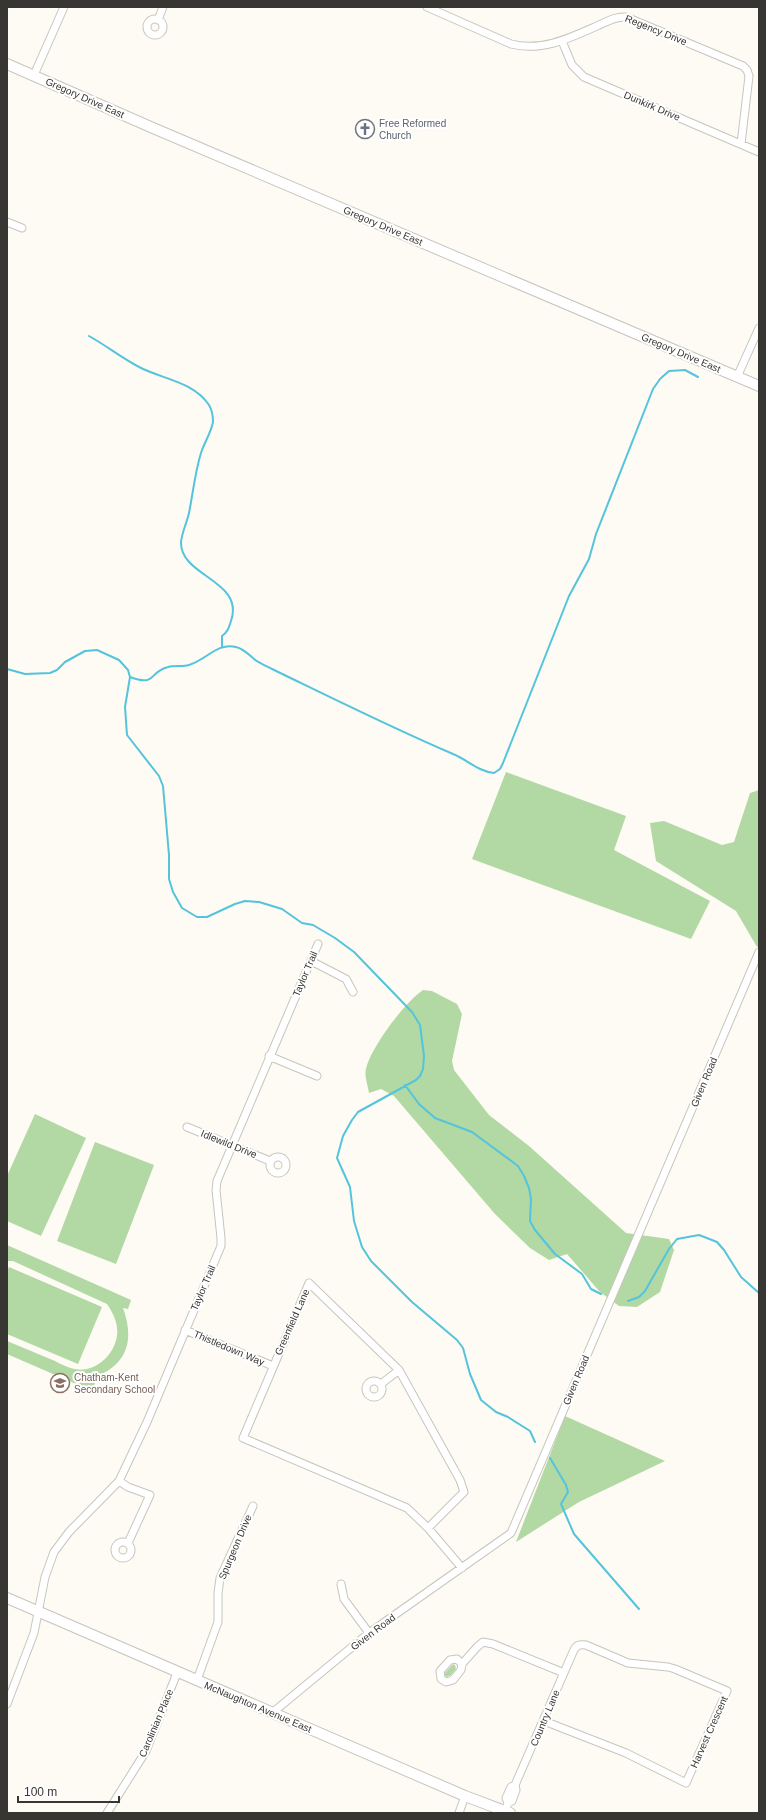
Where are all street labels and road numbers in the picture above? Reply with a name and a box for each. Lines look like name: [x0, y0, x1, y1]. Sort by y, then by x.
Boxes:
street label: Regency Drive: [624, 13, 689, 48]
street label: Gregory Drive East: [44, 76, 126, 120]
street label: Dunkirk Drive: [622, 89, 682, 123]
street label: Gregory Drive East: [342, 204, 424, 248]
street label: Gregory Drive East: [640, 331, 722, 375]
street label: Taylor Trail: [290, 950, 320, 998]
street label: Given Road: [689, 1056, 719, 1108]
street label: Idlewild Drive: [199, 1128, 259, 1160]
street label: Taylor Trail: [188, 1264, 218, 1312]
street label: Greenfield Lane: [273, 1287, 312, 1357]
street label: Thistledown Way: [192, 1328, 266, 1368]
street label: Given Road: [561, 1354, 591, 1406]
street label: Spurgeon Drive: [216, 1512, 254, 1581]
street label: Given Road: [349, 1612, 397, 1652]
street label: McNaughton Avenue East: [203, 1679, 313, 1735]
street label: Carolinian Place: [137, 1687, 175, 1759]
street label: Country Lane: [528, 1688, 562, 1748]
street label: Harvest Crescent: [688, 1694, 730, 1770]

